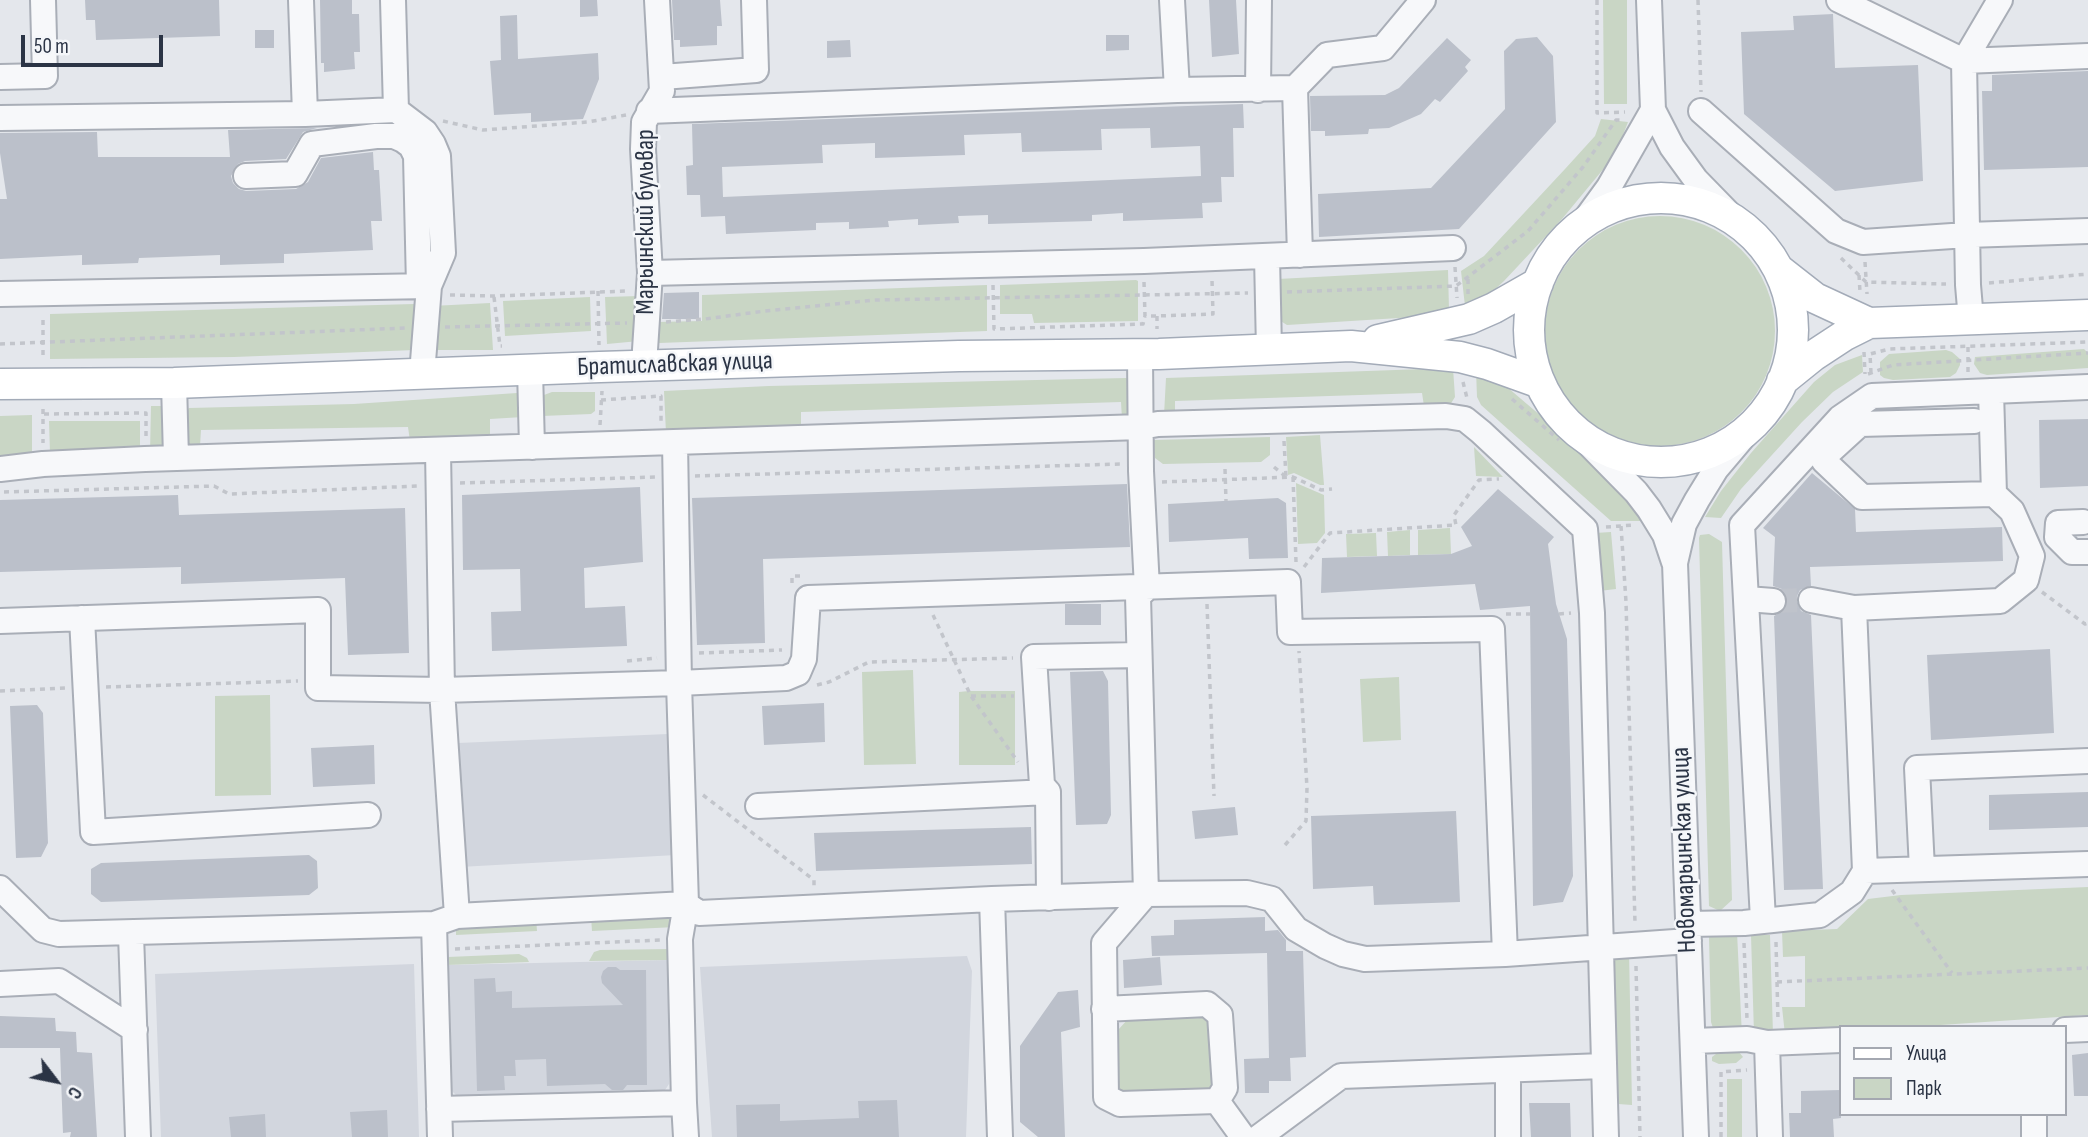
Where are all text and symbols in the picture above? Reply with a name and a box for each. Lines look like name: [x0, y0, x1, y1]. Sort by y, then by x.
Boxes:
scale bar: [24, 21, 166, 65]
text: 50 m: [34, 34, 69, 59]
street label: Марьинский бульвар: [630, 129, 662, 315]
street label: Братиславская улица: [577, 346, 773, 384]
street label: Новомарьинская улица: [1666, 747, 1704, 953]
legend: [1840, 1025, 2067, 1116]
text: Улица: [1906, 1041, 1947, 1066]
north arrow: [21, 1046, 91, 1116]
text: Парк: [1906, 1076, 1941, 1101]
text: С: [62, 1082, 87, 1103]

